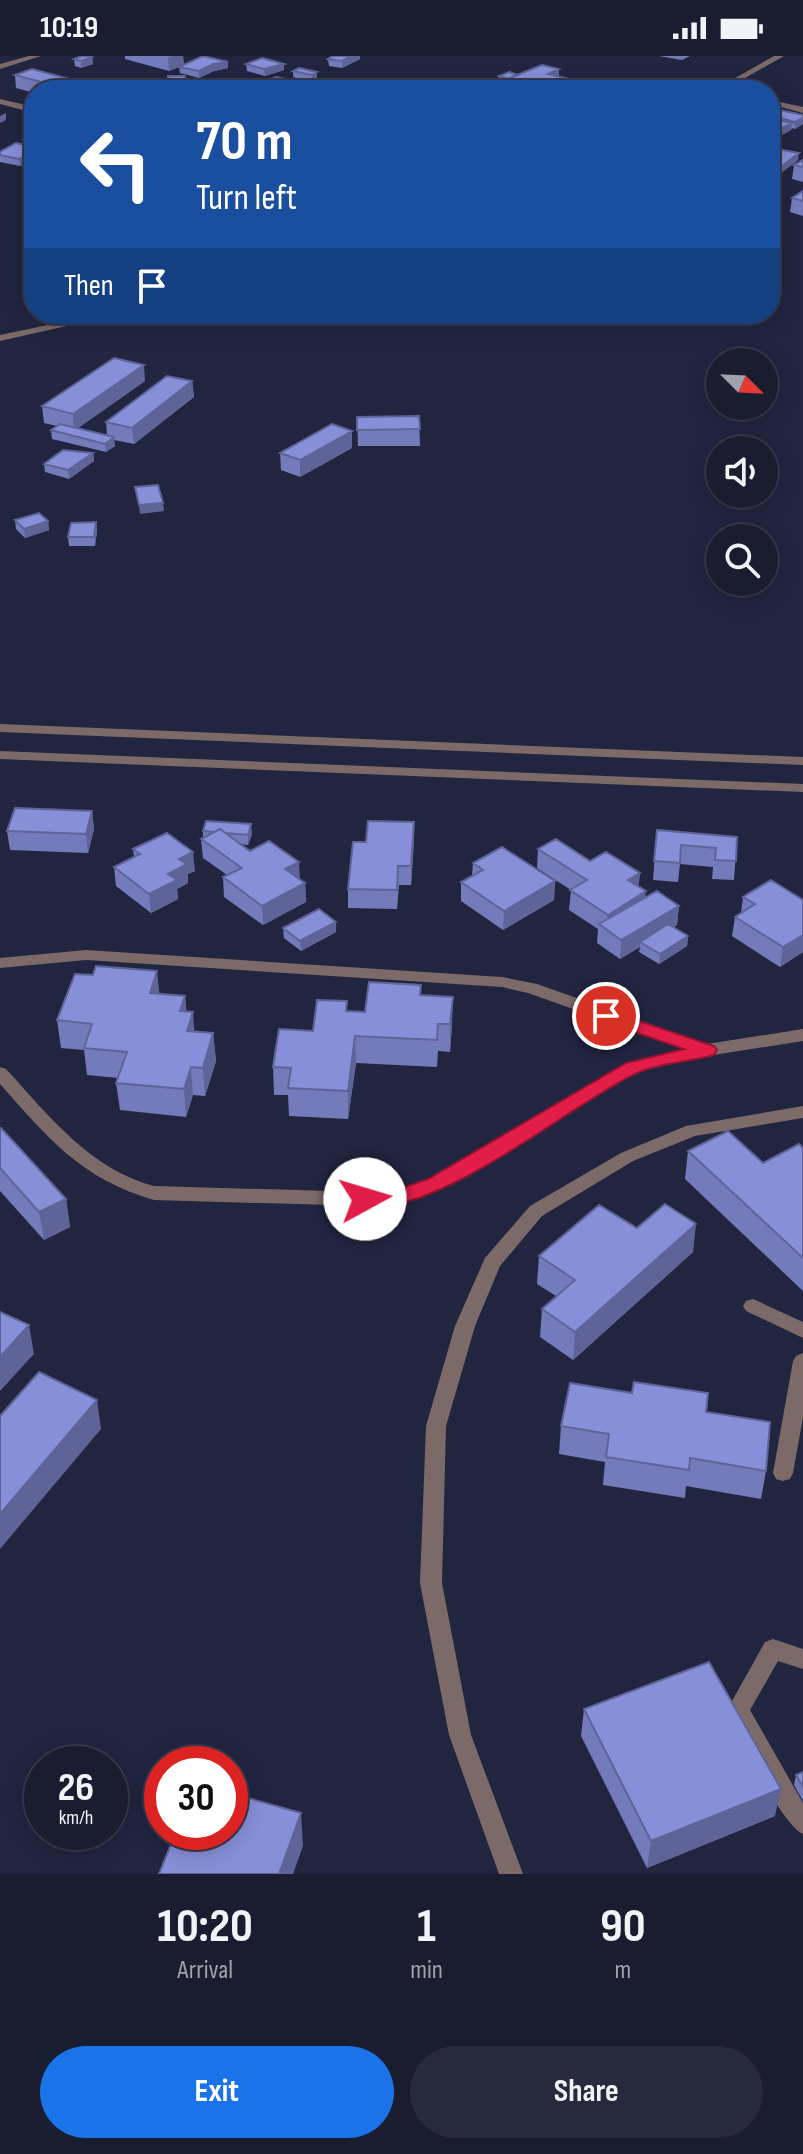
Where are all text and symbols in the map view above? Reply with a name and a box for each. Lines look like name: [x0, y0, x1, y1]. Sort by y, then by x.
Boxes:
text: 10:19: [40, 10, 98, 46]
text: 70 m: [196, 109, 293, 176]
icon: left: [64, 112, 168, 216]
text: Turn left: [196, 177, 297, 220]
icon: arrive: [130, 264, 174, 308]
text: Then: [64, 268, 114, 304]
north arrow: [706, 348, 778, 420]
map controls: [706, 348, 778, 596]
button: sound: [706, 436, 778, 508]
button: search: [706, 524, 778, 596]
pin: [572, 982, 640, 1050]
icon: arrive: [584, 994, 628, 1038]
position arrow: [323, 1157, 407, 1241]
speed limit sign: 30: [144, 1746, 248, 1850]
text: 26: [58, 1764, 94, 1812]
text: km/h: [59, 1806, 93, 1830]
text: 10:20: [157, 1898, 253, 1955]
text: 1: [417, 1898, 436, 1955]
text: 90: [600, 1898, 646, 1955]
text: Arrival: [177, 1955, 233, 1986]
text: min: [410, 1955, 443, 1986]
text: m: [615, 1955, 631, 1986]
button: Exit: [40, 2046, 394, 2138]
button: Share: [410, 2046, 763, 2138]

